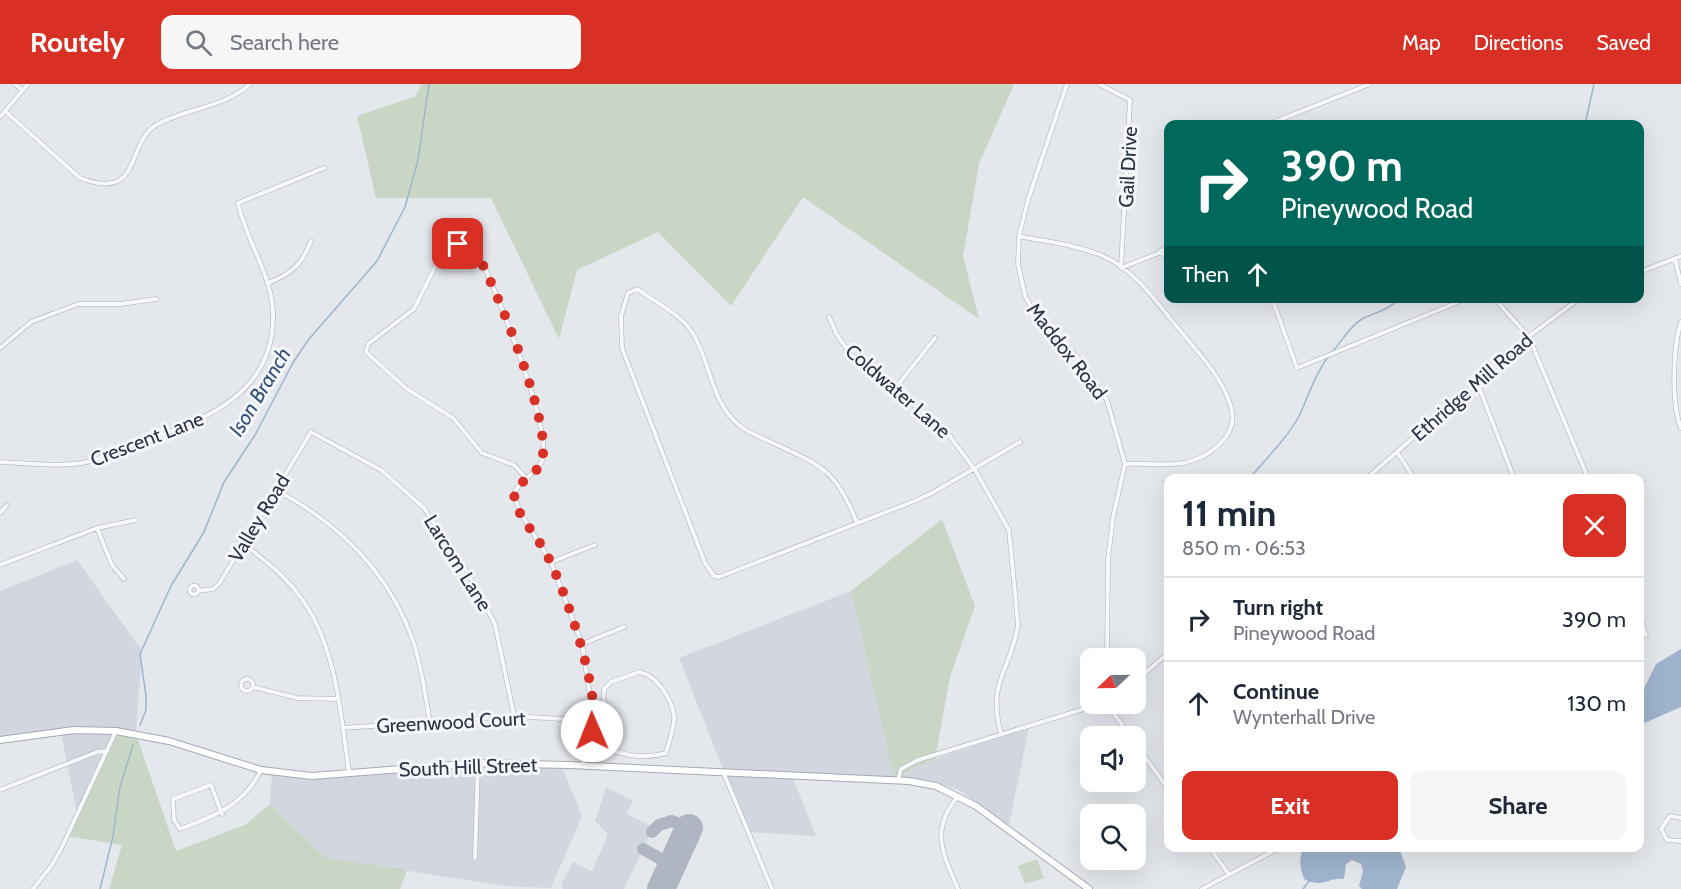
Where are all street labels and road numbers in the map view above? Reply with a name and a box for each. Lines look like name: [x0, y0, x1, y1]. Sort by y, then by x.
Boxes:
street label: Gail Drive: [1114, 126, 1142, 208]
street label: Maddox Road: [1022, 298, 1112, 404]
street label: Ethridge Mill Road: [1407, 328, 1537, 446]
street label: Coldwater Lane: [841, 339, 955, 443]
street label: Crescent Lane: [87, 406, 207, 472]
street label: Valley Road: [223, 470, 295, 566]
street label: Larcom Lane: [419, 511, 497, 615]
street label: Greenwood Court: [376, 706, 527, 738]
street label: South Hill Street: [398, 753, 538, 781]

